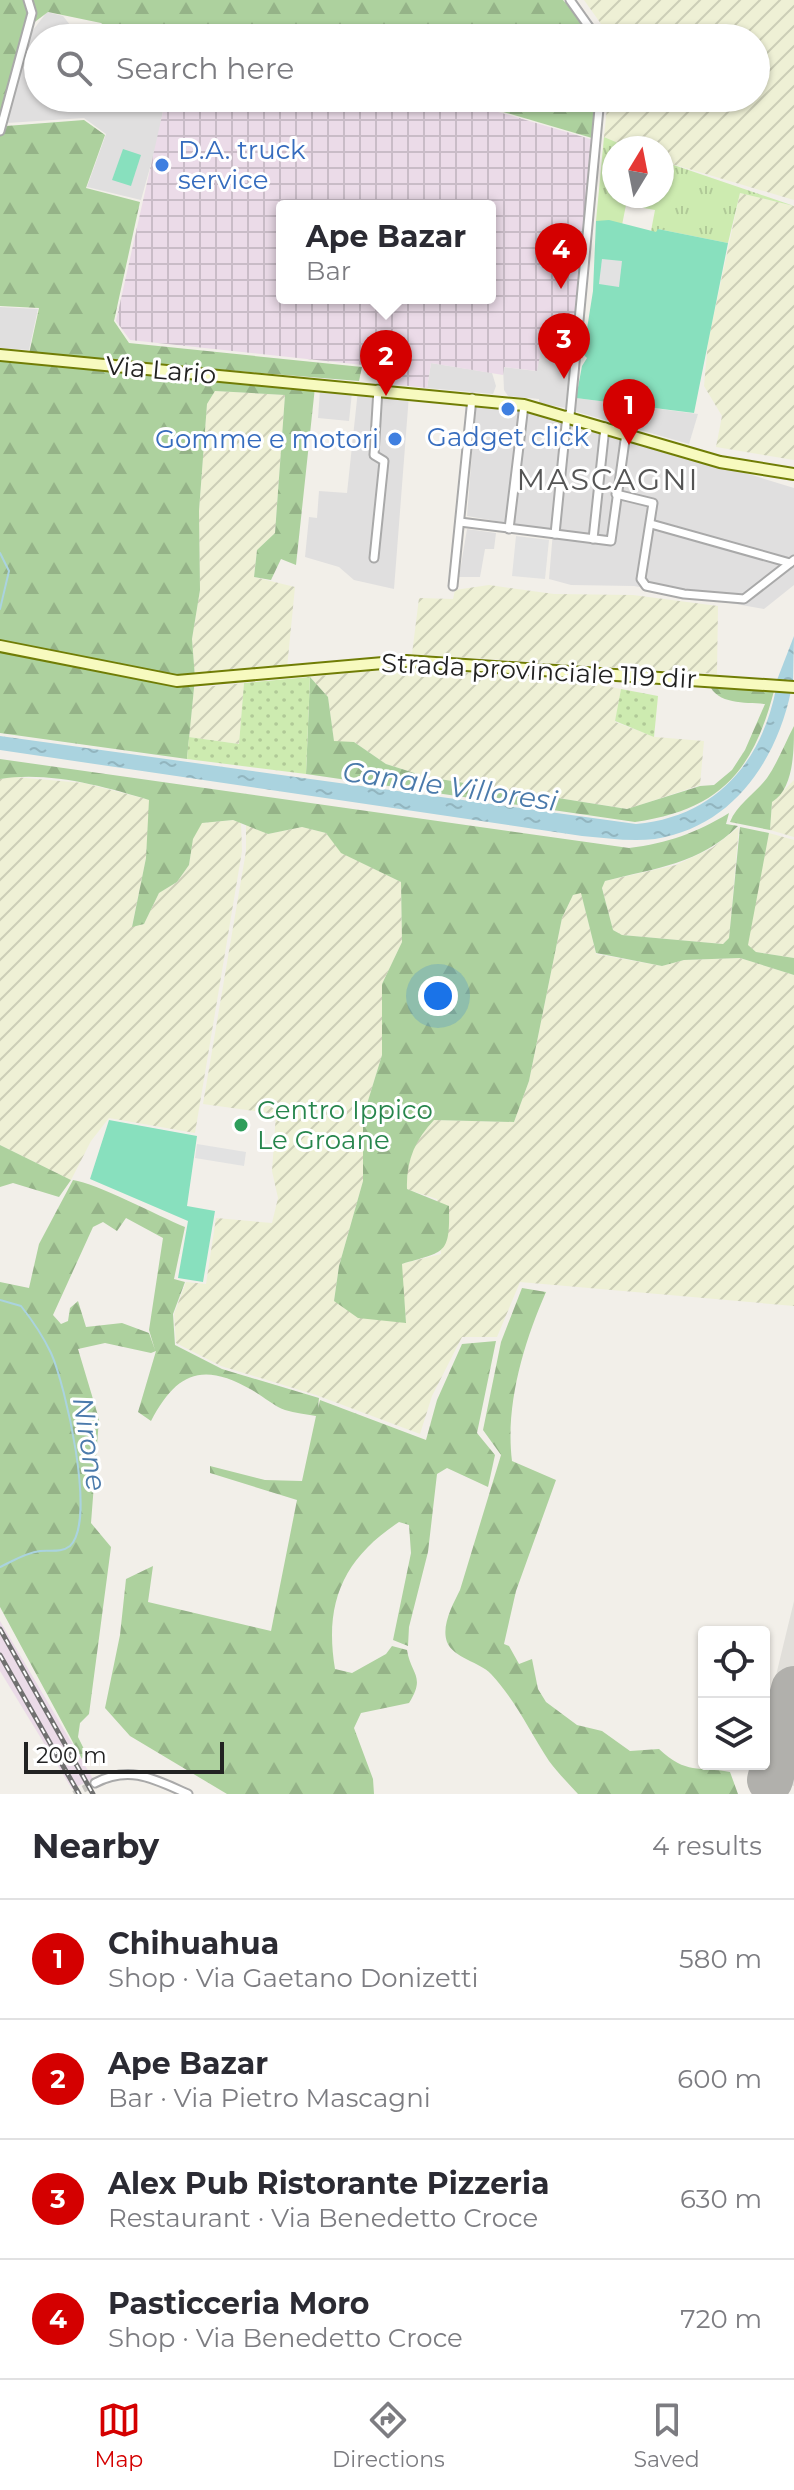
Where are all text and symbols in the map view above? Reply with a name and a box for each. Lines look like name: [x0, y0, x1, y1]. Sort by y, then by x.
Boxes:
search box: [24, 24, 770, 112]
icon: search: [52, 46, 96, 90]
text: Search here: [116, 50, 294, 87]
place label: D.A. truck service: [178, 134, 306, 196]
north arrow: [602, 136, 674, 208]
marker: D.A. truck service: [153, 156, 171, 174]
popup: [276, 200, 496, 304]
text: Ape Bazar: [306, 218, 466, 255]
pin: 4: [535, 223, 587, 289]
text: Bar: [306, 255, 351, 287]
pin: 3: [538, 313, 590, 379]
pin: 2: [360, 330, 412, 396]
street label: Via Lario: [104, 349, 218, 391]
pin: 1: [603, 379, 655, 445]
marker: Gadget click: [499, 400, 517, 418]
place label: Gadget click: [427, 421, 590, 453]
place label: Gomme e motori: [155, 423, 379, 455]
marker: Gomme e motori: [386, 430, 404, 448]
district label: MASCAGNI: [516, 461, 700, 498]
street label: Strada provinciale 119 dir: [380, 647, 698, 695]
water label: Canale Villoresi: [341, 754, 560, 818]
your location: [418, 976, 458, 1016]
place label: Centro Ippico Le Groane: [257, 1094, 433, 1156]
marker: Centro Ippico Le Groane: [232, 1116, 250, 1134]
water label: Nirone: [66, 1395, 114, 1493]
map controls: [698, 1626, 770, 1770]
button: locate: [698, 1626, 770, 1698]
button: layers: [698, 1698, 770, 1770]
scale bar: [24, 1738, 224, 1774]
text: 200 m: [36, 1742, 107, 1769]
text: Nearby: [32, 1825, 159, 1867]
text: 4 results: [652, 1830, 762, 1862]
text: Chihuahua: [108, 1925, 279, 1962]
text: 1: [53, 1943, 63, 1975]
text: 580 m: [679, 1943, 762, 1975]
text: Shop · Via Gaetano Donizetti: [108, 1962, 479, 1994]
text: Ape Bazar: [108, 2045, 268, 2082]
text: 2: [50, 2063, 66, 2095]
text: 600 m: [677, 2063, 762, 2095]
text: Bar · Via Pietro Mascagni: [108, 2082, 431, 2114]
text: Alex Pub Ristorante Pizzeria: [108, 2165, 549, 2202]
text: 3: [50, 2183, 66, 2215]
text: 630 m: [680, 2183, 762, 2215]
text: Restaurant · Via Benedetto Croce: [108, 2202, 538, 2234]
text: Pasticceria Moro: [108, 2285, 369, 2322]
text: 4: [49, 2303, 67, 2335]
text: 720 m: [680, 2303, 762, 2335]
text: Shop · Via Benedetto Croce: [108, 2322, 463, 2354]
tab: Map: [94, 2398, 143, 2473]
tab: Directions: [332, 2398, 445, 2473]
tab: Saved: [634, 2398, 700, 2473]

